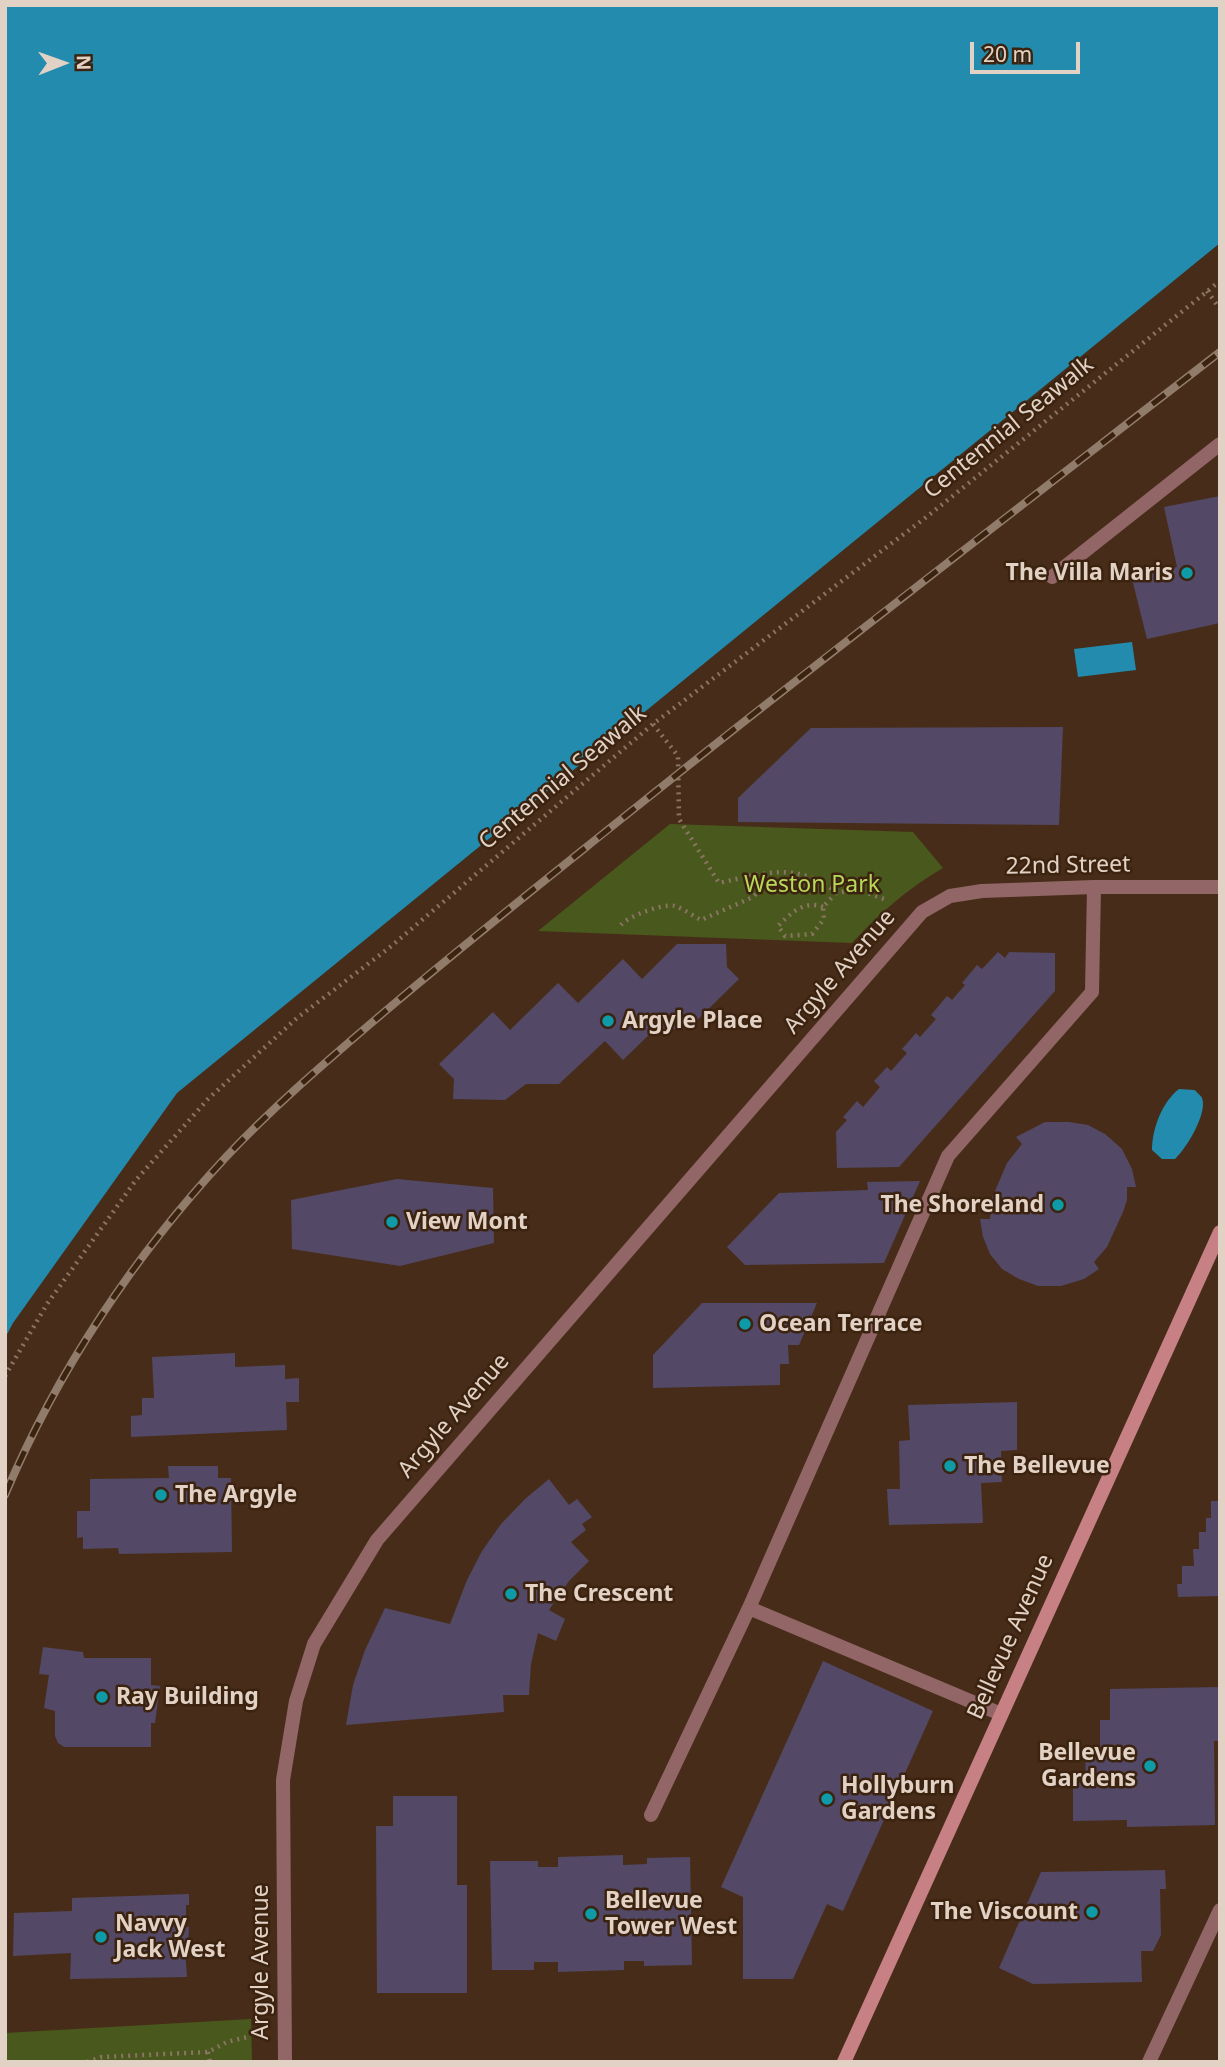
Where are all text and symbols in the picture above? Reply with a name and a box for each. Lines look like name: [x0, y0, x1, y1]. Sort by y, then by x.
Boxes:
north arrow: [28, 28, 98, 98]
scale bar: [973, 28, 1083, 72]
text: 20 m: [983, 40, 1032, 68]
text: N: [71, 55, 97, 71]
street label: Centennial Seawalk: [919, 351, 1099, 505]
place label: The Villa Maris: [1006, 559, 1173, 587]
marker: The Villa Maris: [1179, 565, 1195, 581]
street label: Centennial Seawalk: [474, 700, 652, 856]
street label: 22nd Street: [1005, 851, 1131, 881]
park label: Weston Park: [744, 871, 880, 899]
street label: Argyle Avenue: [779, 904, 901, 1040]
place label: Argyle Place: [622, 1007, 763, 1035]
marker: Argyle Place: [600, 1013, 616, 1029]
place label: The Shoreland: [880, 1191, 1044, 1219]
marker: The Shoreland: [1050, 1197, 1066, 1213]
place label: View Mont: [406, 1208, 528, 1236]
marker: View Mont: [384, 1214, 400, 1230]
place label: Ocean Terrace: [759, 1310, 922, 1338]
marker: Ocean Terrace: [737, 1316, 753, 1332]
street label: Argyle Avenue: [393, 1348, 515, 1484]
place label: The Bellevue: [964, 1452, 1110, 1480]
marker: The Bellevue: [942, 1458, 958, 1474]
place label: The Argyle: [175, 1481, 297, 1509]
marker: The Argyle: [153, 1487, 169, 1503]
street label: Bellevue Avenue: [962, 1550, 1060, 1724]
place label: The Crescent: [525, 1580, 673, 1608]
marker: The Crescent: [503, 1586, 519, 1602]
place label: Ray Building: [116, 1683, 259, 1711]
marker: Ray Building: [94, 1689, 110, 1705]
place label: Bellevue Gardens: [1038, 1739, 1136, 1793]
marker: Bellevue Gardens: [1142, 1758, 1158, 1774]
place label: Hollyburn Gardens: [841, 1772, 955, 1826]
marker: Hollyburn Gardens: [819, 1791, 835, 1807]
street label: Argyle Avenue: [247, 1884, 275, 2040]
place label: Bellevue Tower West: [605, 1887, 737, 1941]
place label: The Viscount: [931, 1898, 1078, 1926]
marker: The Viscount: [1084, 1904, 1100, 1920]
marker: Bellevue Tower West: [583, 1906, 599, 1922]
place label: Navvy Jack West: [115, 1910, 226, 1964]
marker: Navvy Jack West: [93, 1929, 109, 1945]

